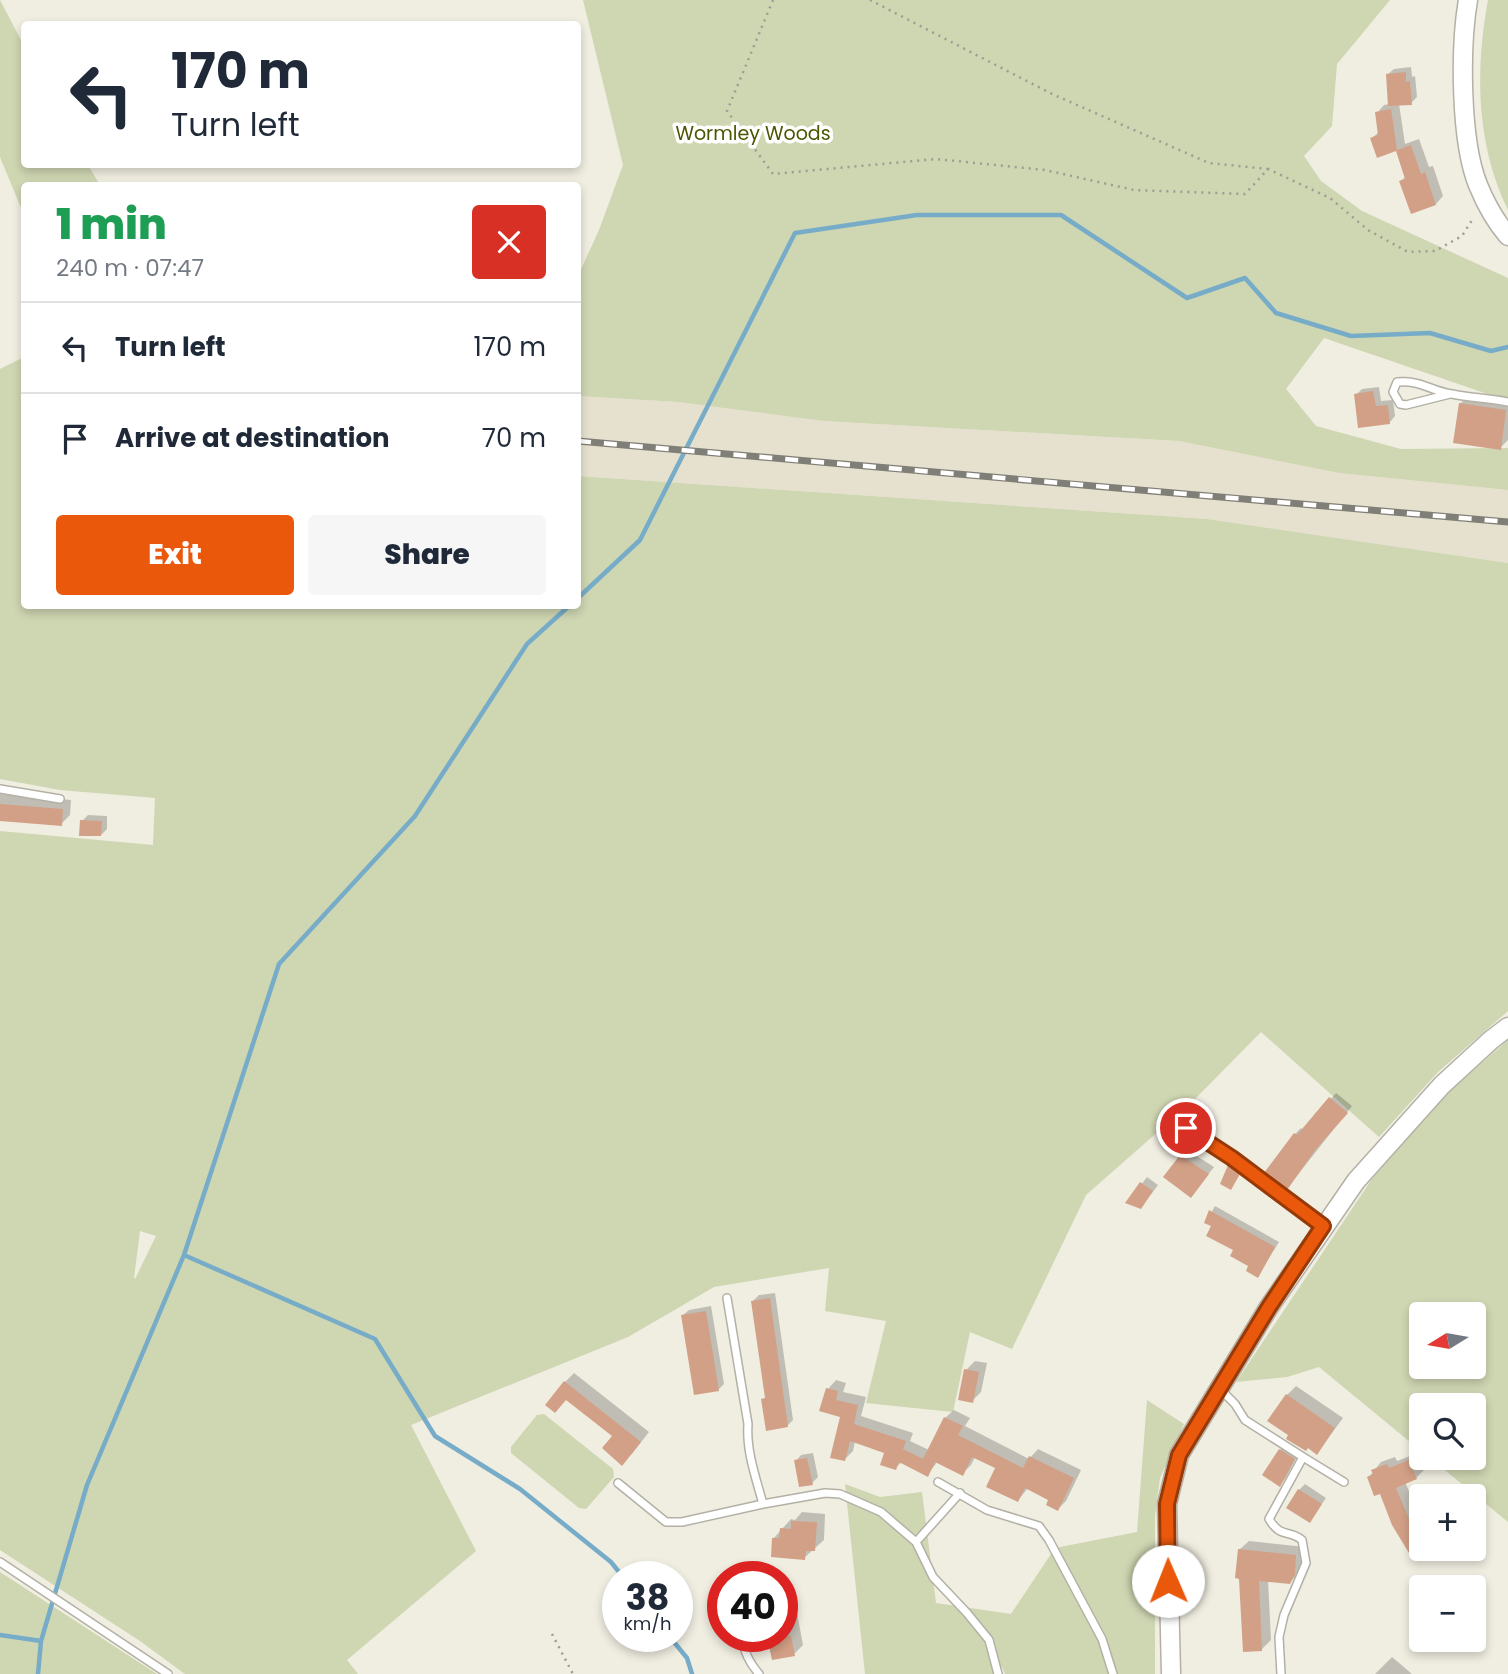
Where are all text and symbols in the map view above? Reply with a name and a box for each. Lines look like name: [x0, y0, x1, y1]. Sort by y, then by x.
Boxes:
text: 170 m: [171, 37, 310, 105]
icon: left: [56, 49, 147, 140]
text: Turn left: [171, 102, 300, 147]
park label: Wormley Woods: [675, 120, 831, 147]
text: 1 min: [56, 195, 167, 254]
button: close: [472, 205, 546, 279]
text: 240 m · 07:47: [56, 252, 204, 284]
icon: left: [56, 329, 94, 367]
text: Turn left: [115, 329, 226, 365]
text: 170 m: [473, 329, 546, 365]
icon: arrive: [56, 420, 94, 458]
text: Arrive at destination: [115, 420, 390, 456]
text: 70 m: [482, 420, 546, 456]
button: Exit: [56, 515, 294, 595]
button: Share: [308, 515, 546, 595]
pin: [1156, 1098, 1216, 1158]
icon: arrive: [1167, 1109, 1205, 1147]
north arrow: [1409, 1302, 1486, 1379]
map controls: [1409, 1302, 1486, 1652]
button: search: [1409, 1393, 1486, 1470]
button: +: [1409, 1484, 1486, 1561]
position arrow: [1131, 1544, 1205, 1618]
speed limit sign: 40: [707, 1561, 798, 1652]
text: 38: [626, 1573, 669, 1622]
button: −: [1409, 1575, 1486, 1652]
text: km/h: [624, 1611, 671, 1636]

